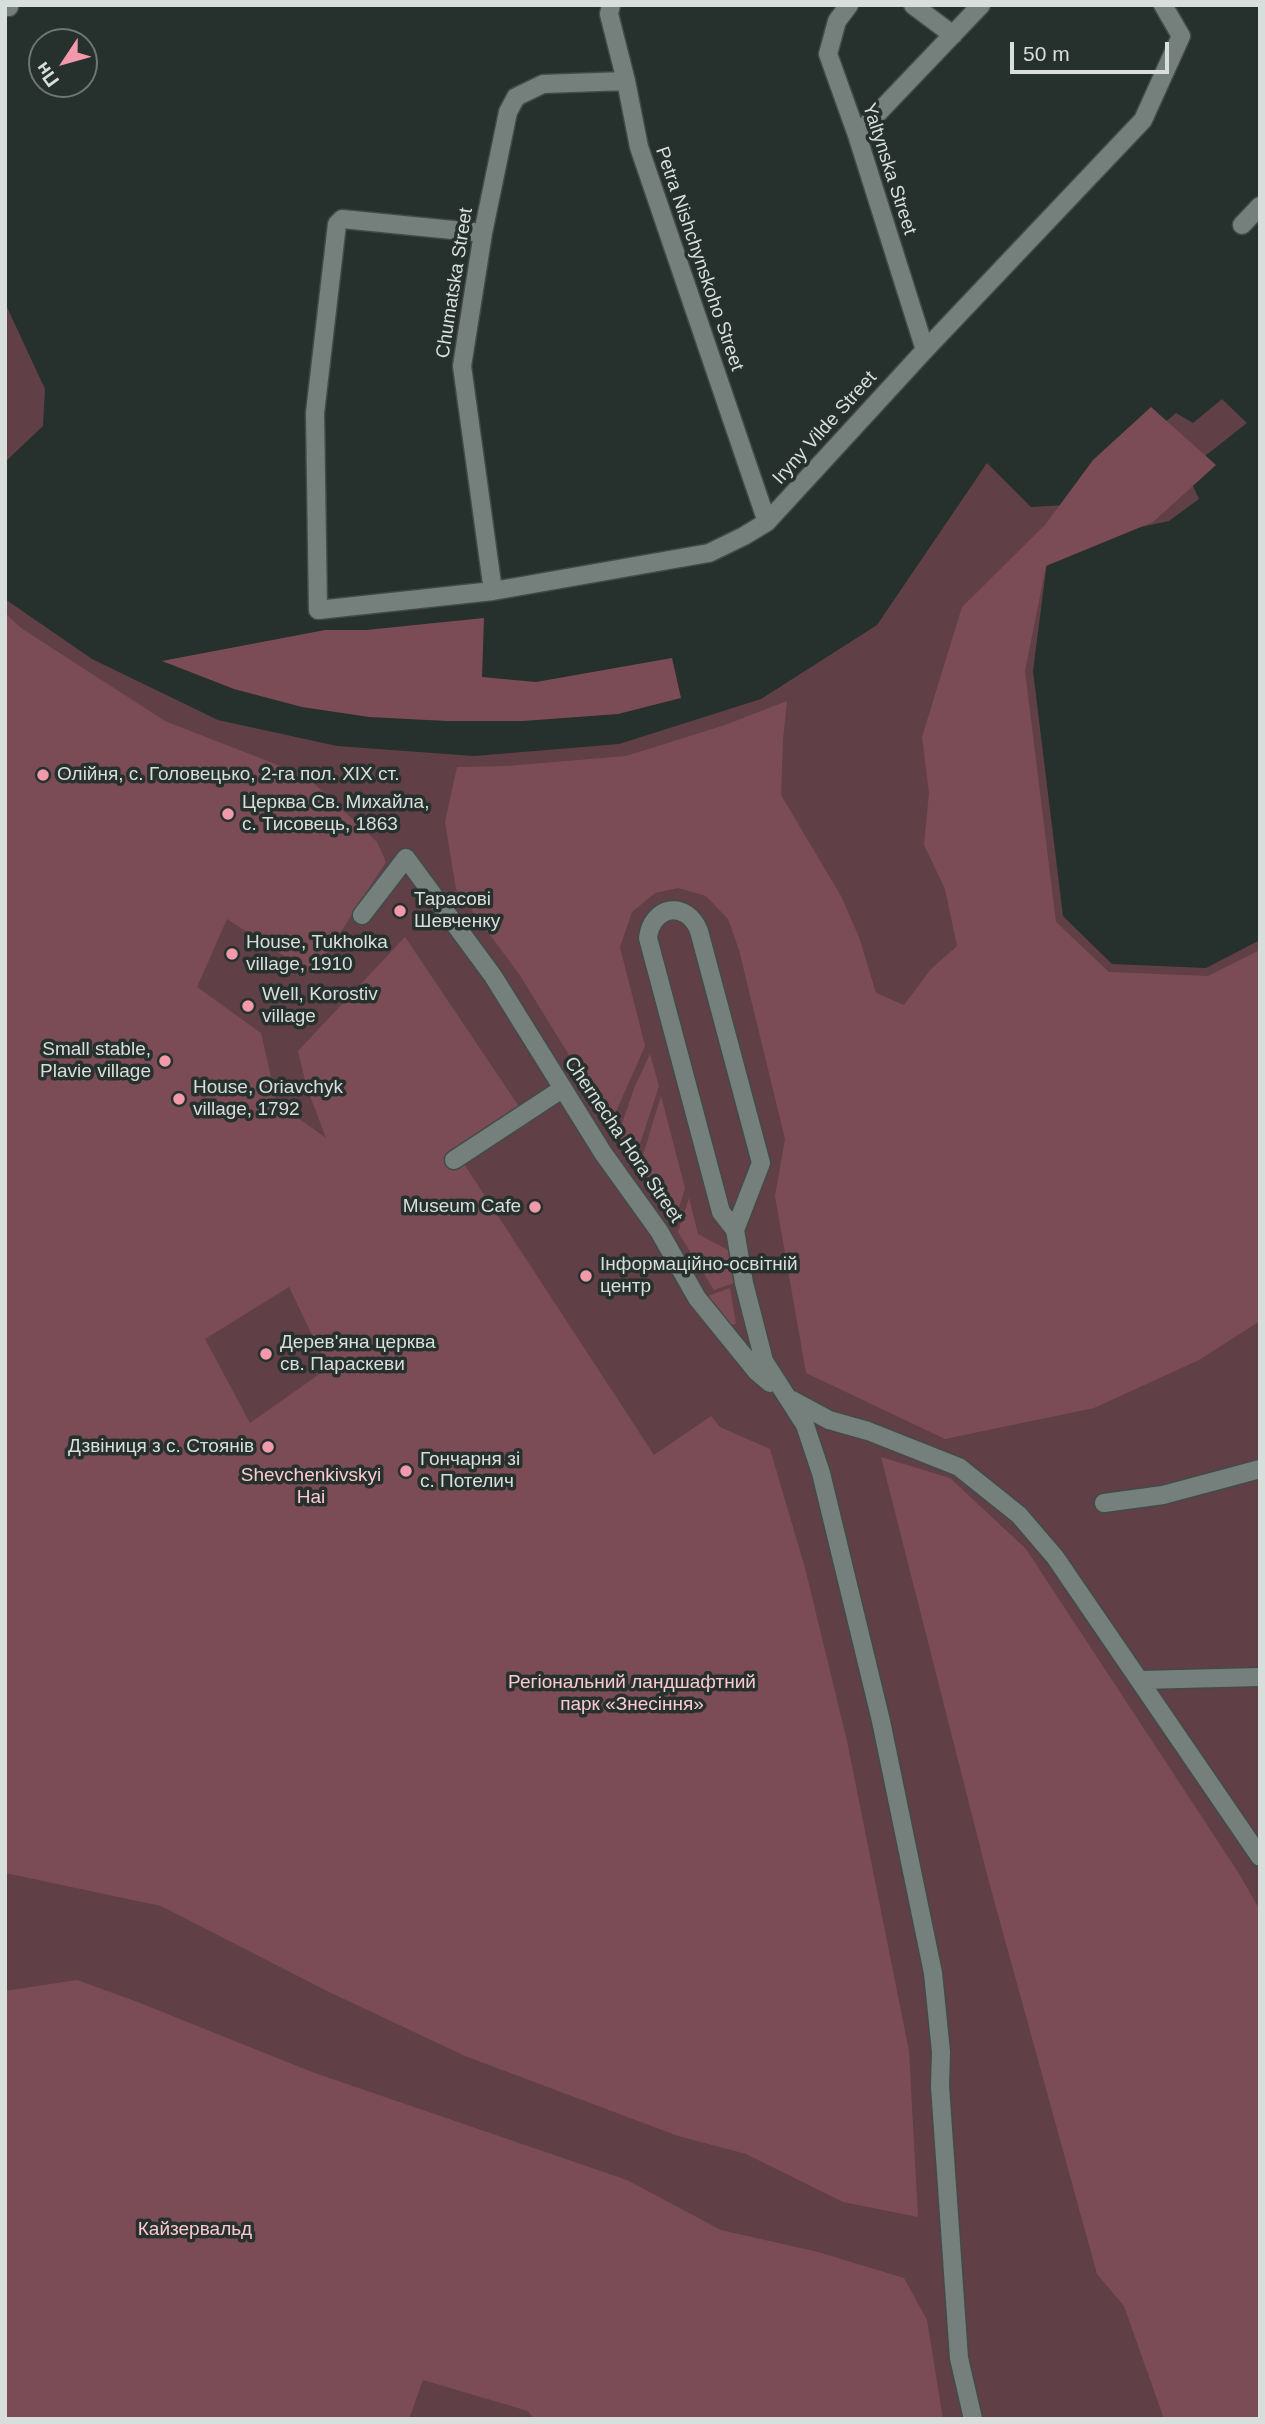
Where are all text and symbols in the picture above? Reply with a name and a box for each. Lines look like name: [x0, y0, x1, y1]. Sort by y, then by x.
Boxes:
north arrow: [28, 28, 98, 98]
scale bar: [1013, 28, 1172, 72]
text: 50 m: [1023, 42, 1070, 65]
text: Пн: [31, 58, 63, 91]
street label: Yaltynska Street: [857, 100, 921, 238]
street label: Petra Nishchynskoho Street: [650, 144, 748, 374]
street label: Chumatska Street: [432, 206, 478, 360]
street label: Iryny Vilde Street: [768, 367, 882, 489]
place label: Олійня, с. Головецько, 2-га пол. XIX ст.: [57, 764, 399, 786]
marker: Олійня, с. Головецько, 2-га пол. XIX ст.: [35, 767, 51, 783]
place label: Церква Св. Михайла, с. Тисовець, 1863: [242, 792, 429, 836]
marker: Церква Св. Михайла, с. Тисовець, 1863: [220, 806, 236, 822]
place label: Тарасові Шевченку: [414, 889, 500, 933]
marker: Тарасові Шевченку: [392, 903, 408, 919]
place label: House, Tukholka village, 1910: [246, 932, 388, 976]
marker: House, Tukholka village, 1910: [224, 946, 240, 962]
place label: Well, Korostiv village: [262, 984, 378, 1028]
marker: Well, Korostiv village: [240, 998, 256, 1014]
place label: Small stable, Plavie village: [40, 1039, 151, 1083]
marker: Small stable, Plavie village: [157, 1053, 173, 1069]
street label: Chernecha Hora Street: [559, 1053, 687, 1227]
place label: House, Oriavchyk village, 1792: [193, 1077, 343, 1121]
marker: House, Oriavchyk village, 1792: [171, 1091, 187, 1107]
place label: Museum Cafe: [403, 1196, 521, 1218]
marker: Museum Cafe: [527, 1199, 543, 1215]
place label: Інформаційно-освітній центр: [600, 1254, 798, 1298]
marker: Інформаційно-освітній центр: [578, 1268, 594, 1284]
place label: Дерев'яна церква св. Параскеви: [280, 1332, 435, 1376]
marker: Дерев'яна церква св. Параскеви: [258, 1346, 274, 1362]
place label: Дзвіниця з с. Стоянів: [68, 1436, 254, 1458]
marker: Дзвіниця з с. Стоянів: [260, 1439, 276, 1455]
place label: Гончарня зі с. Потелич: [420, 1449, 520, 1493]
marker: Гончарня зі с. Потелич: [398, 1463, 414, 1479]
park label: Shevchenkivskyi Hai: [241, 1465, 381, 1509]
park label: Регіональний ландшафтний парк «Знесіння»: [508, 1672, 756, 1716]
park label: Кайзервальд: [138, 2219, 252, 2241]

